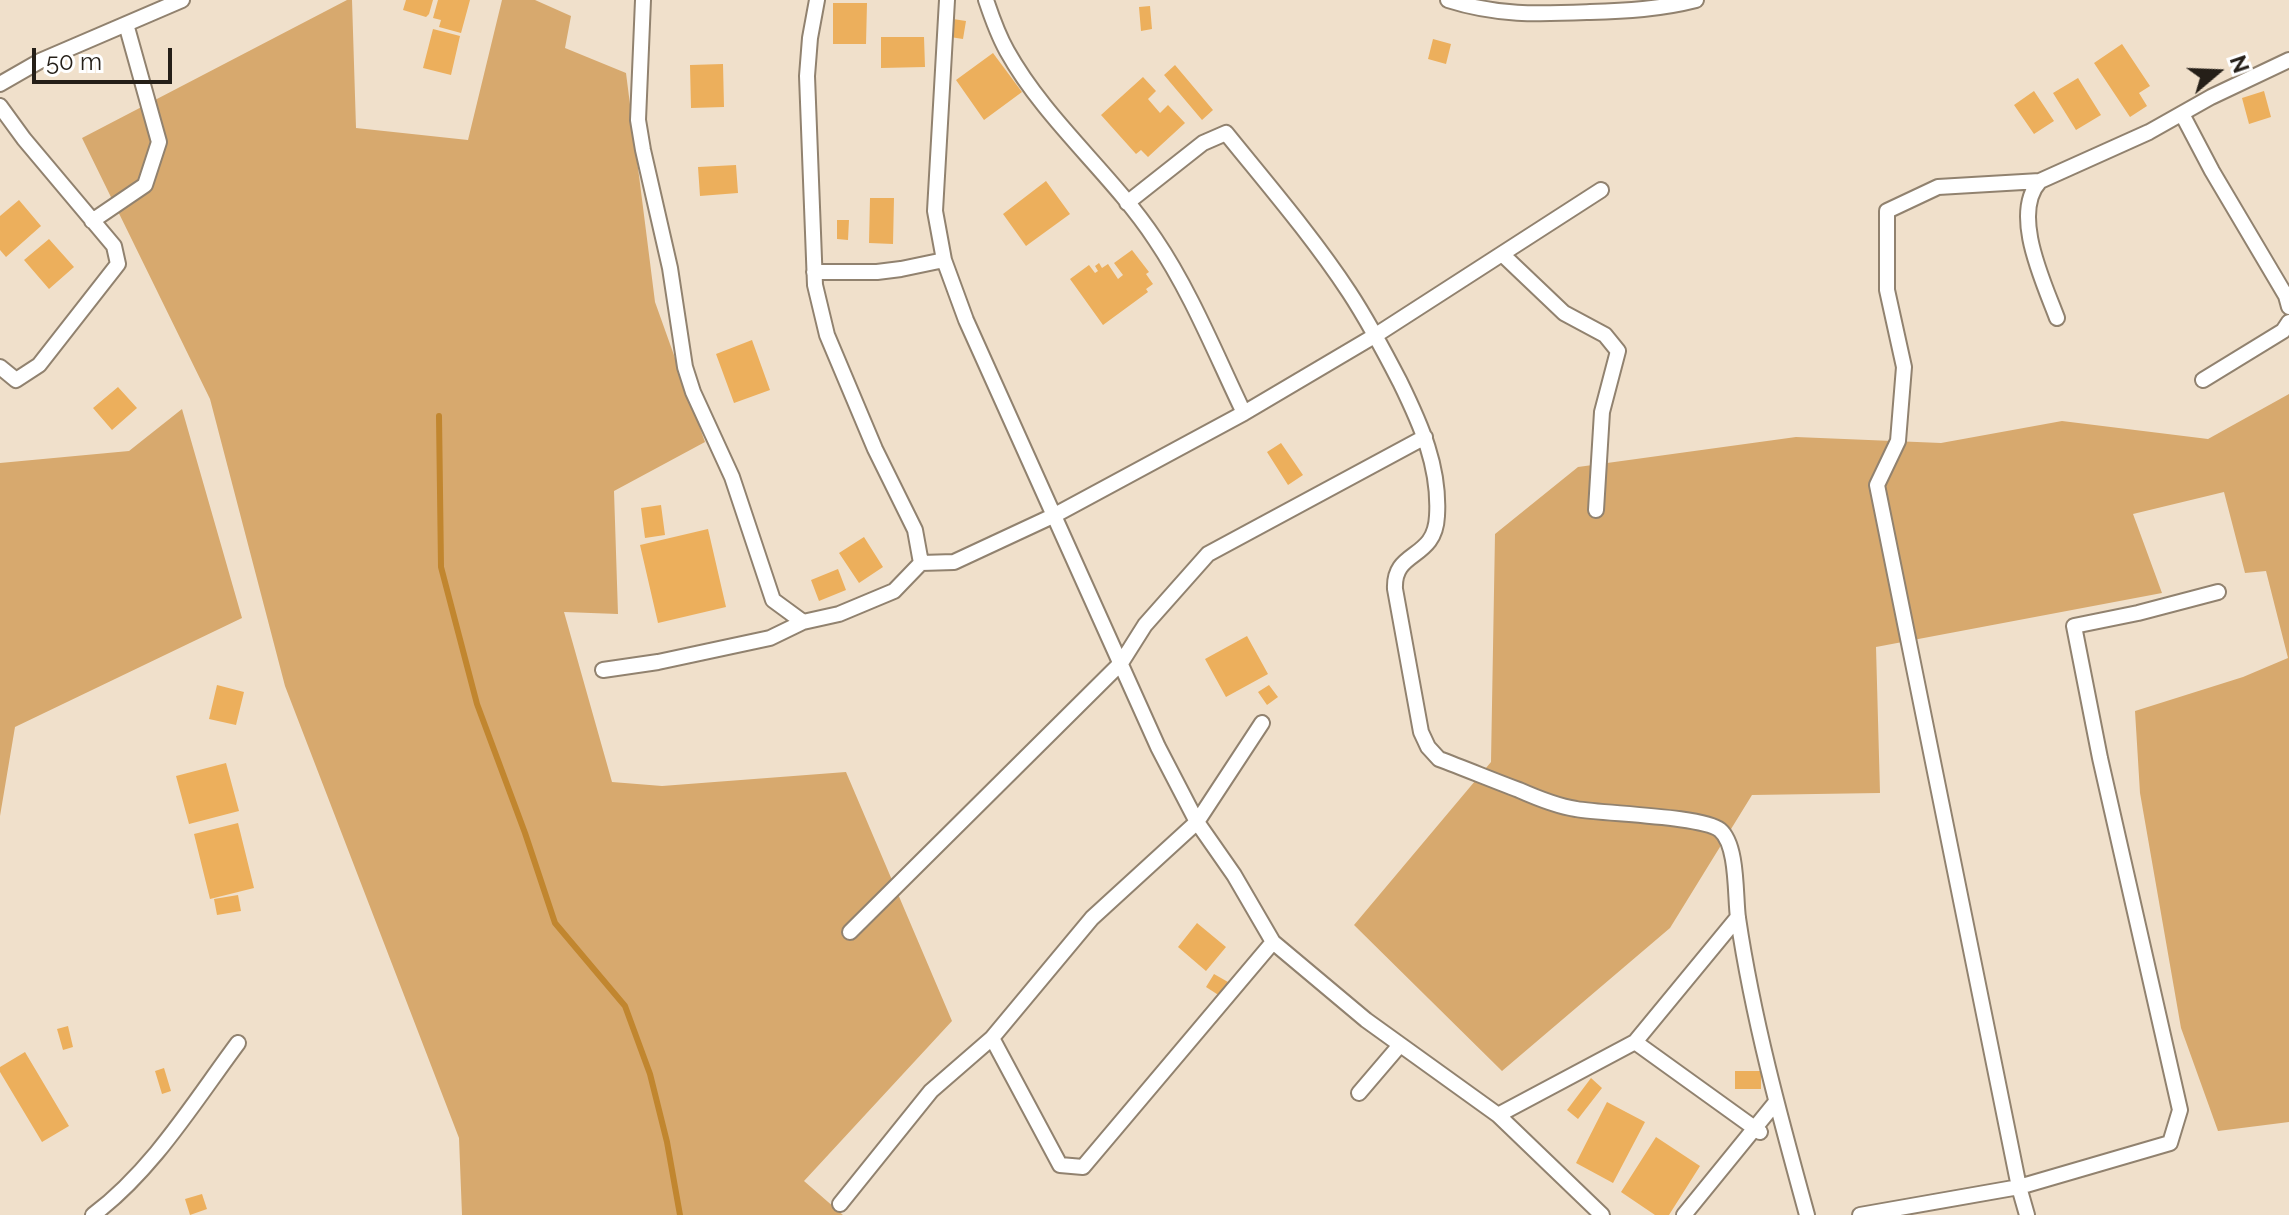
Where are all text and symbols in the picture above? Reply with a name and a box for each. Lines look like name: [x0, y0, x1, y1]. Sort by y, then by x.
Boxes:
scale bar: [36, 32, 176, 82]
north arrow: [2177, 32, 2257, 112]
text: 50 m: [46, 47, 102, 76]
text: N: [2225, 52, 2255, 76]

